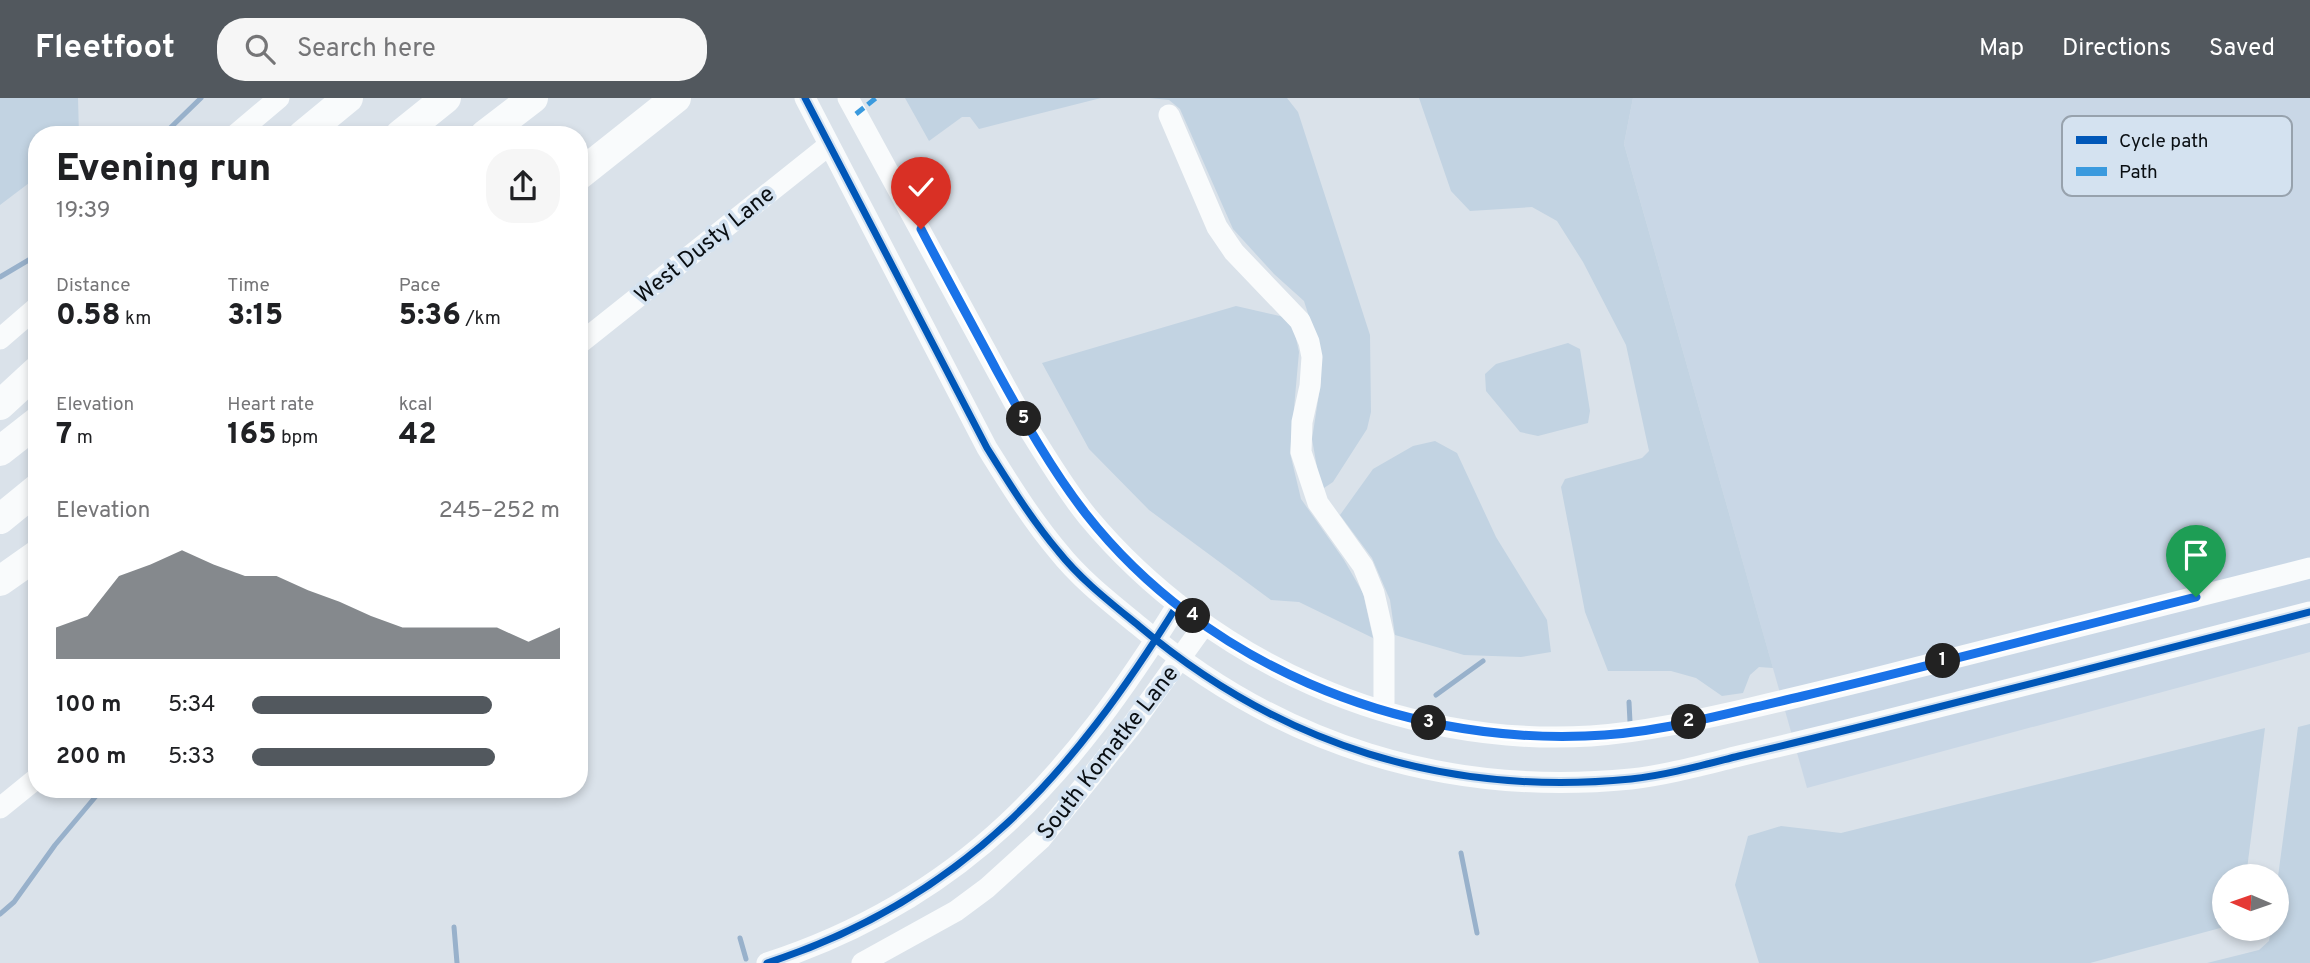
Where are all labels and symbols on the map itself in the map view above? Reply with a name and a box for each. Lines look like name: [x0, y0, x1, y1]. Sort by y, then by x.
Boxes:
legend: [2062, 116, 2292, 196]
text: Cycle path: [2119, 130, 2208, 154]
pin: [891, 157, 951, 229]
text: Path: [2119, 161, 2158, 185]
street label: West Dusty Lane: [630, 181, 781, 311]
pin: 5: [1006, 402, 1042, 436]
pin: [2166, 525, 2226, 597]
pin: 4: [1176, 598, 1210, 634]
pin: 1: [1926, 644, 1960, 678]
street label: South Komatke Lane: [1032, 661, 1186, 846]
pin: 2: [1672, 704, 1706, 740]
pin: 3: [1412, 706, 1446, 740]
north arrow: [2212, 864, 2289, 942]

